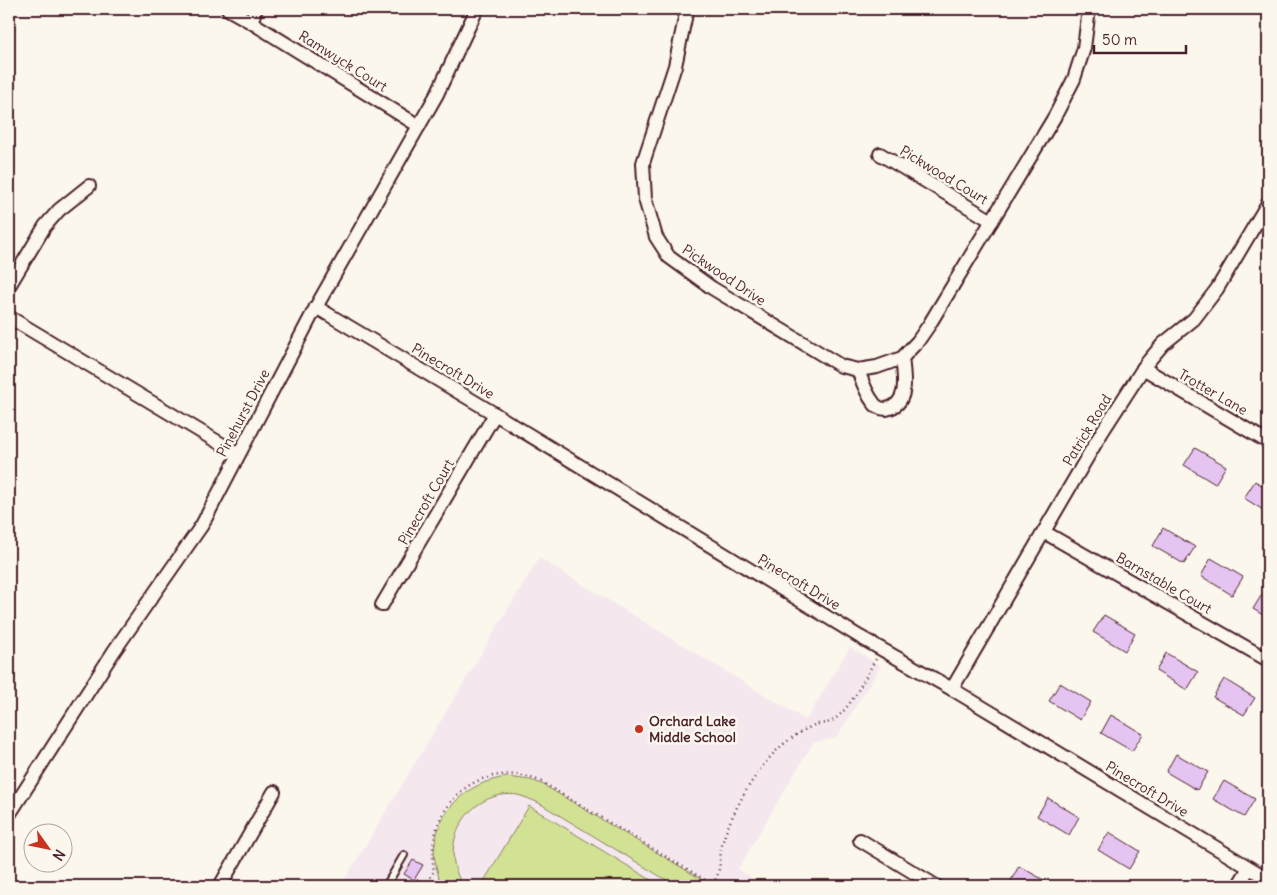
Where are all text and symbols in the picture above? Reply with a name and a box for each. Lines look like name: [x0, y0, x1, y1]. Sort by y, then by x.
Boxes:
scale bar: [1094, 22, 1187, 54]
street label: Ramwyck Court: [295, 27, 391, 96]
text: 50 m: [1102, 30, 1137, 49]
street label: Pickwood Court: [897, 142, 992, 209]
street label: Pickwood Drive: [679, 240, 769, 310]
street label: Pinecroft Drive: [408, 339, 498, 403]
street label: Trotter Lane: [1175, 365, 1251, 419]
street label: Pinehurst Drive: [212, 366, 274, 460]
street label: Patrick Road: [1059, 391, 1115, 469]
street label: Pinecroft Court: [394, 456, 458, 548]
street label: Barnstable Court: [1113, 548, 1215, 618]
street label: Pinecroft Drive: [754, 550, 844, 614]
place label: Orchard Lake Middle School: [649, 712, 736, 746]
marker: Orchard Lake Middle School: [633, 723, 645, 735]
street label: Pinecroft Drive: [1102, 757, 1192, 821]
north arrow: [22, 822, 72, 872]
text: N: [49, 846, 69, 864]

